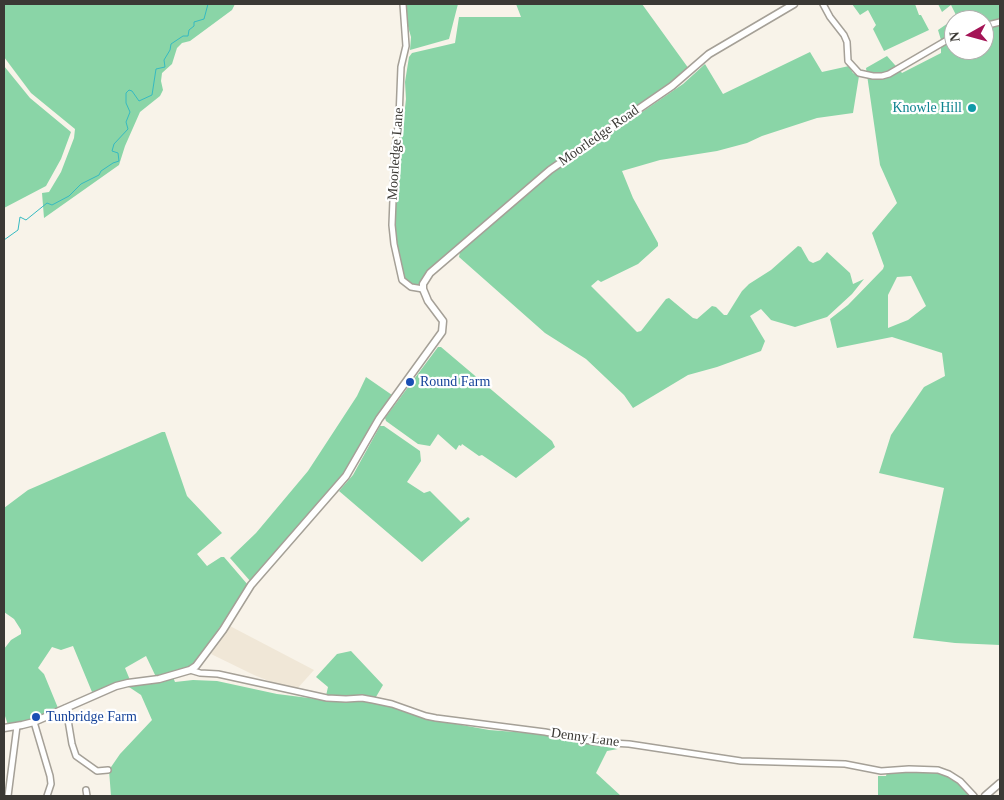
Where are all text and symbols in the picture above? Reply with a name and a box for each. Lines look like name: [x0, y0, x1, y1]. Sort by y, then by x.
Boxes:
north arrow: [944, 10, 994, 60]
text: N: [947, 31, 963, 43]
place label: Knowle Hill: [892, 100, 962, 116]
street label: Moorledge Road: [555, 102, 643, 170]
marker: Knowle Hill: [966, 102, 978, 114]
street label: Moorledge Lane: [384, 107, 408, 201]
place label: Round Farm: [420, 374, 490, 390]
marker: Round Farm: [404, 376, 416, 388]
place label: Tunbridge Farm: [46, 709, 137, 725]
marker: Tunbridge Farm: [30, 711, 42, 723]
street label: Denny Lane: [550, 725, 620, 751]

